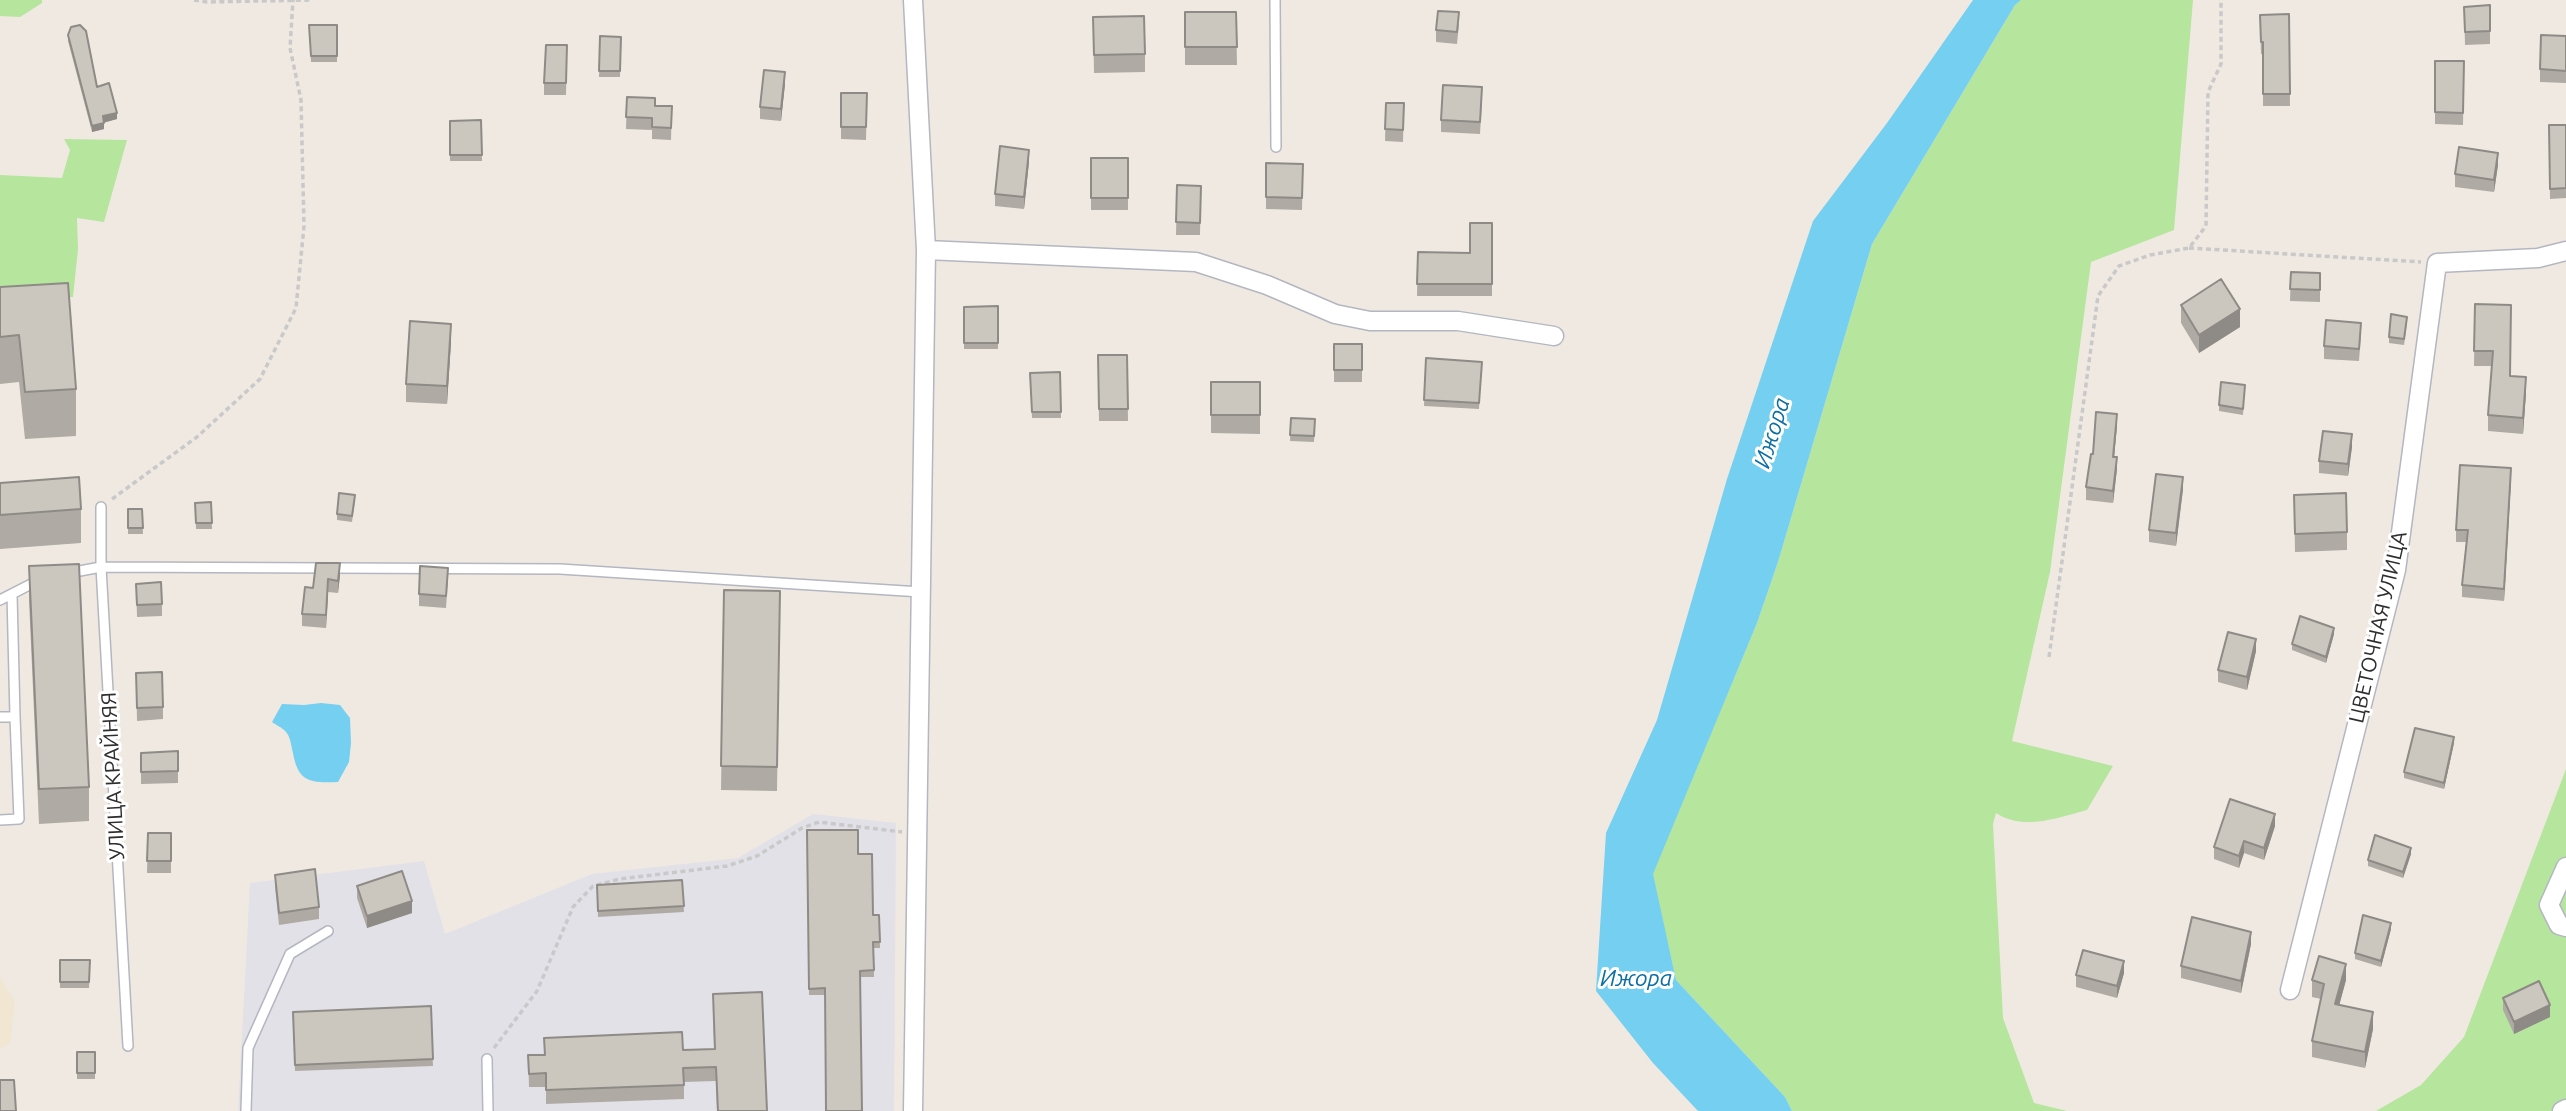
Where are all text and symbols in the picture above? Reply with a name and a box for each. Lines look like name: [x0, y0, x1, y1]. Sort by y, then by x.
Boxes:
water label: Ижора: [1748, 394, 1796, 472]
street label: ЦВЕТОЧНАЯ УЛИЦА: [2344, 529, 2412, 725]
street label: УЛИЦА КРАЙНЯЯ: [96, 691, 130, 861]
water label: Ижора: [1600, 964, 1672, 992]

